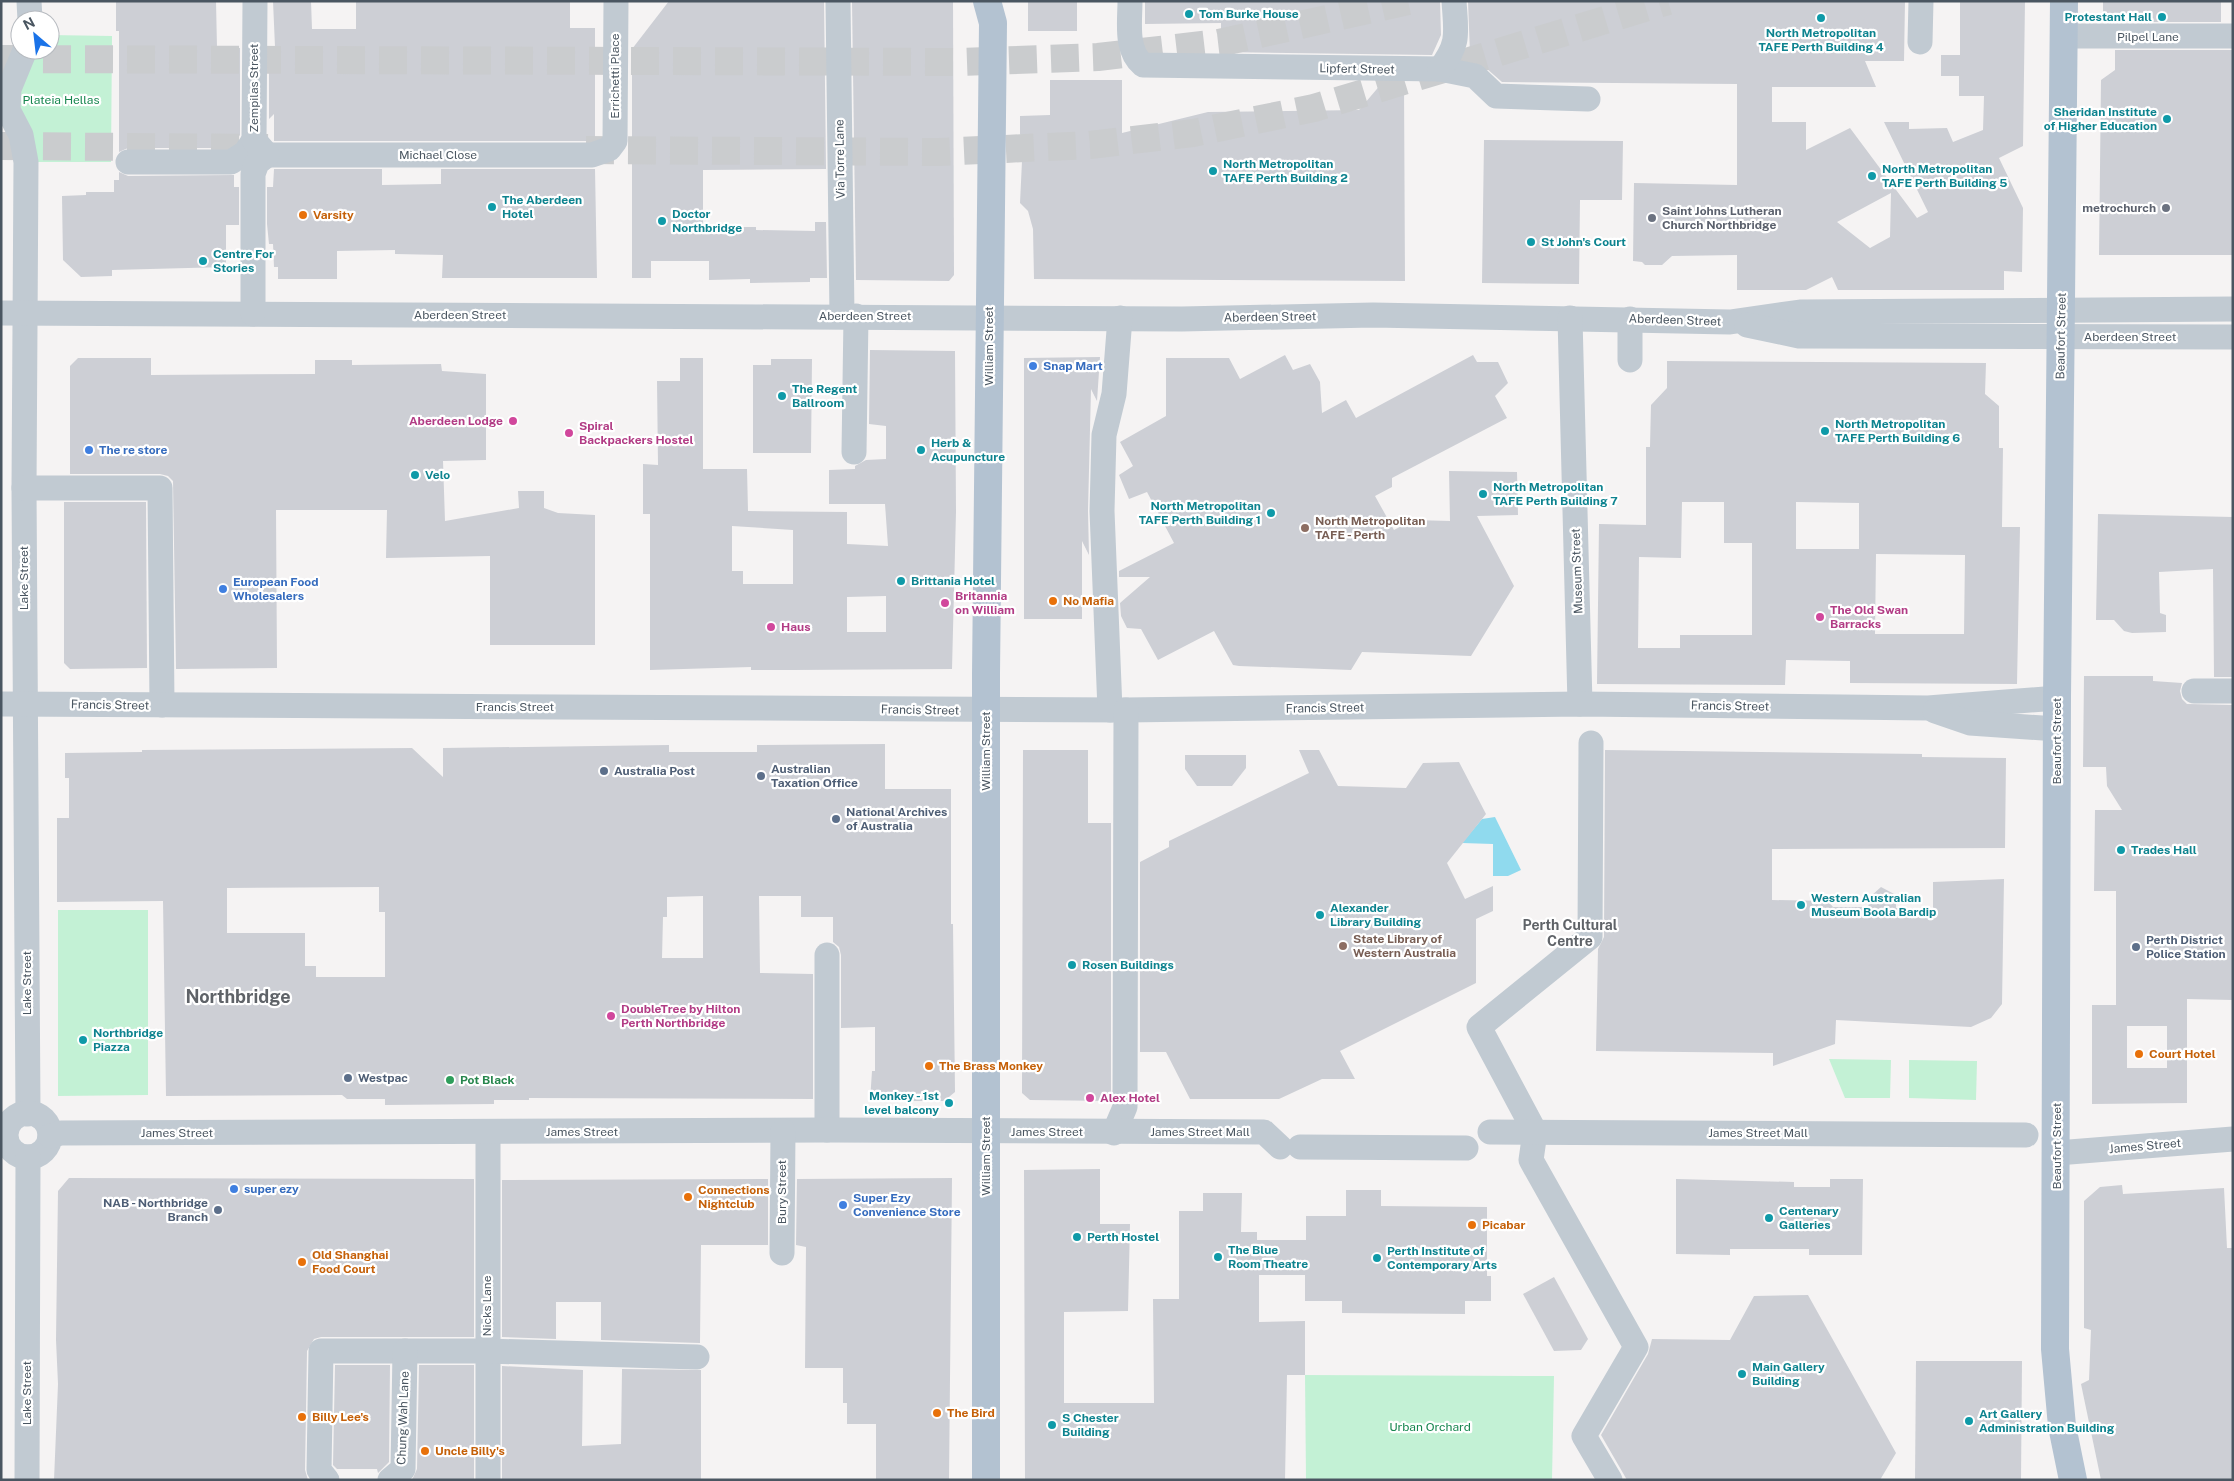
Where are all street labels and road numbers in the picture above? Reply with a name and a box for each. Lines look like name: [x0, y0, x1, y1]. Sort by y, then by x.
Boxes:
street label: Pilpel Lane: [2117, 30, 2179, 44]
street label: Errichetti Place: [608, 33, 622, 119]
street label: Zempilas Street: [247, 43, 261, 133]
street label: Lipfert Street: [1319, 61, 1395, 77]
street label: Via Torre Lane: [832, 119, 848, 199]
street label: Michael Close: [399, 148, 477, 162]
street label: Beaufort Street: [2053, 292, 2069, 380]
street label: William Street: [982, 306, 996, 386]
street label: Aberdeen Street: [414, 308, 507, 322]
street label: Aberdeen Street: [819, 309, 912, 323]
street label: Aberdeen Street: [1224, 309, 1317, 325]
street label: Aberdeen Street: [1628, 311, 1722, 329]
street label: Aberdeen Street: [2084, 330, 2177, 344]
street label: Museum Street: [1568, 528, 1585, 614]
street label: Lake Street: [17, 545, 31, 610]
street label: Francis Street: [71, 697, 150, 713]
street label: Beaufort Street: [2050, 697, 2064, 785]
street label: Francis Street: [1691, 698, 1770, 714]
street label: Francis Street: [476, 700, 555, 714]
street label: Francis Street: [1286, 700, 1365, 716]
street label: Francis Street: [881, 702, 960, 718]
street label: William Street: [979, 711, 993, 791]
street label: Lake Street: [20, 950, 34, 1015]
street label: Beaufort Street: [2050, 1102, 2064, 1190]
street label: William Street: [979, 1116, 993, 1196]
street label: James Street: [546, 1125, 619, 1139]
street label: James Street: [1011, 1125, 1084, 1139]
street label: James Street Mall: [1150, 1125, 1250, 1139]
street label: James Street: [141, 1126, 214, 1140]
street label: James Street Mall: [1708, 1126, 1808, 1140]
street label: James Street: [2108, 1136, 2182, 1156]
street label: Bury Street: [775, 1160, 789, 1224]
street label: Nicks Lane: [480, 1275, 494, 1337]
street label: Lake Street: [20, 1360, 34, 1425]
street label: Chung Wah Lane: [394, 1371, 412, 1465]

